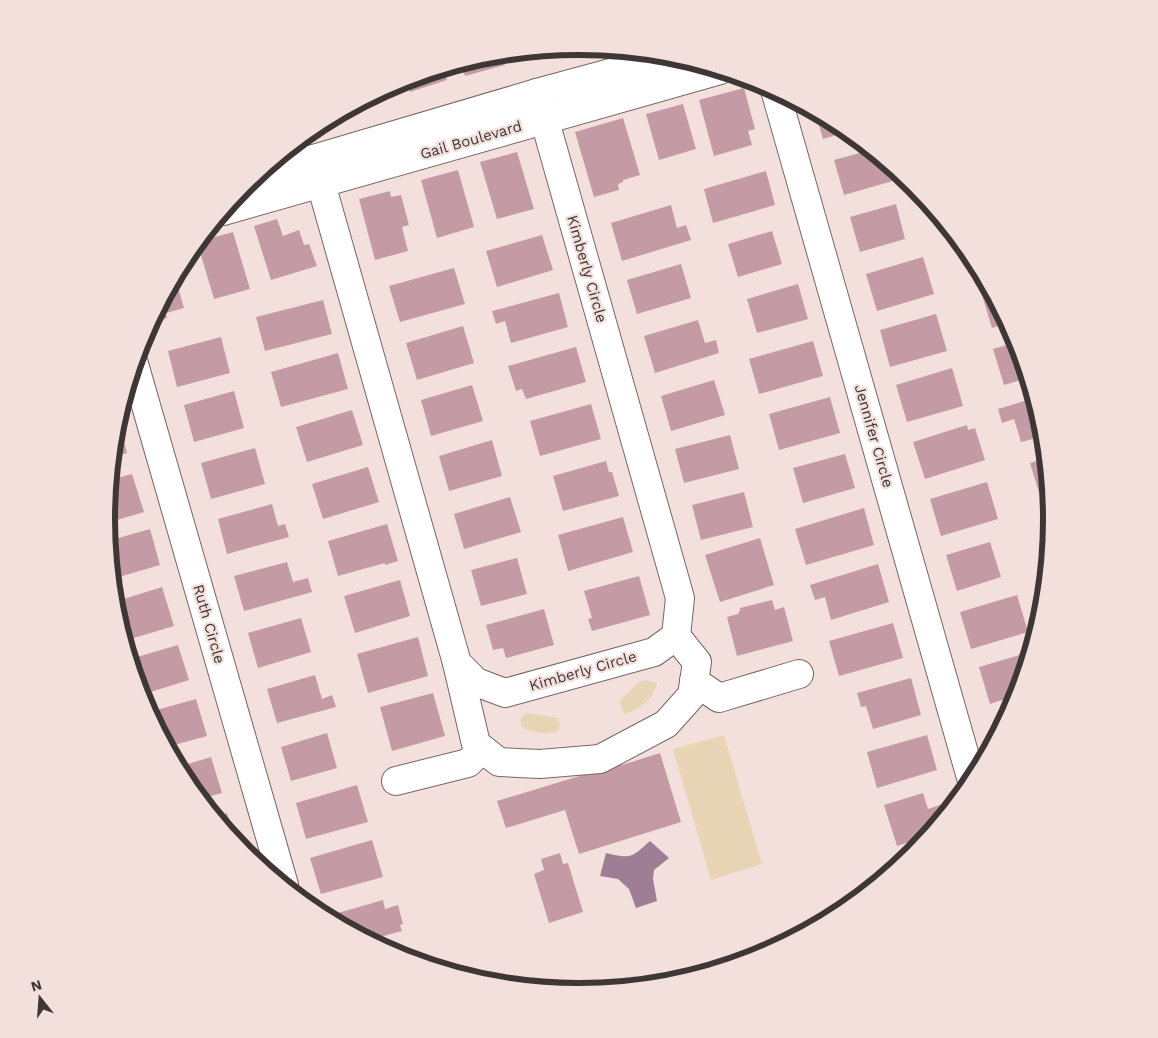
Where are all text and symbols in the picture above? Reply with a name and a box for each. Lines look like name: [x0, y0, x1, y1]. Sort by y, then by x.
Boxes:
street label: Gail Boulevard: [418, 117, 524, 163]
street label: Kimberly Circle: [563, 213, 611, 325]
street label: Jennifer Circle: [851, 382, 897, 490]
street label: Ruth Circle: [189, 582, 229, 666]
street label: Kimberly Circle: [527, 647, 639, 695]
north arrow: [15, 973, 65, 1023]
text: N: [29, 976, 43, 995]

